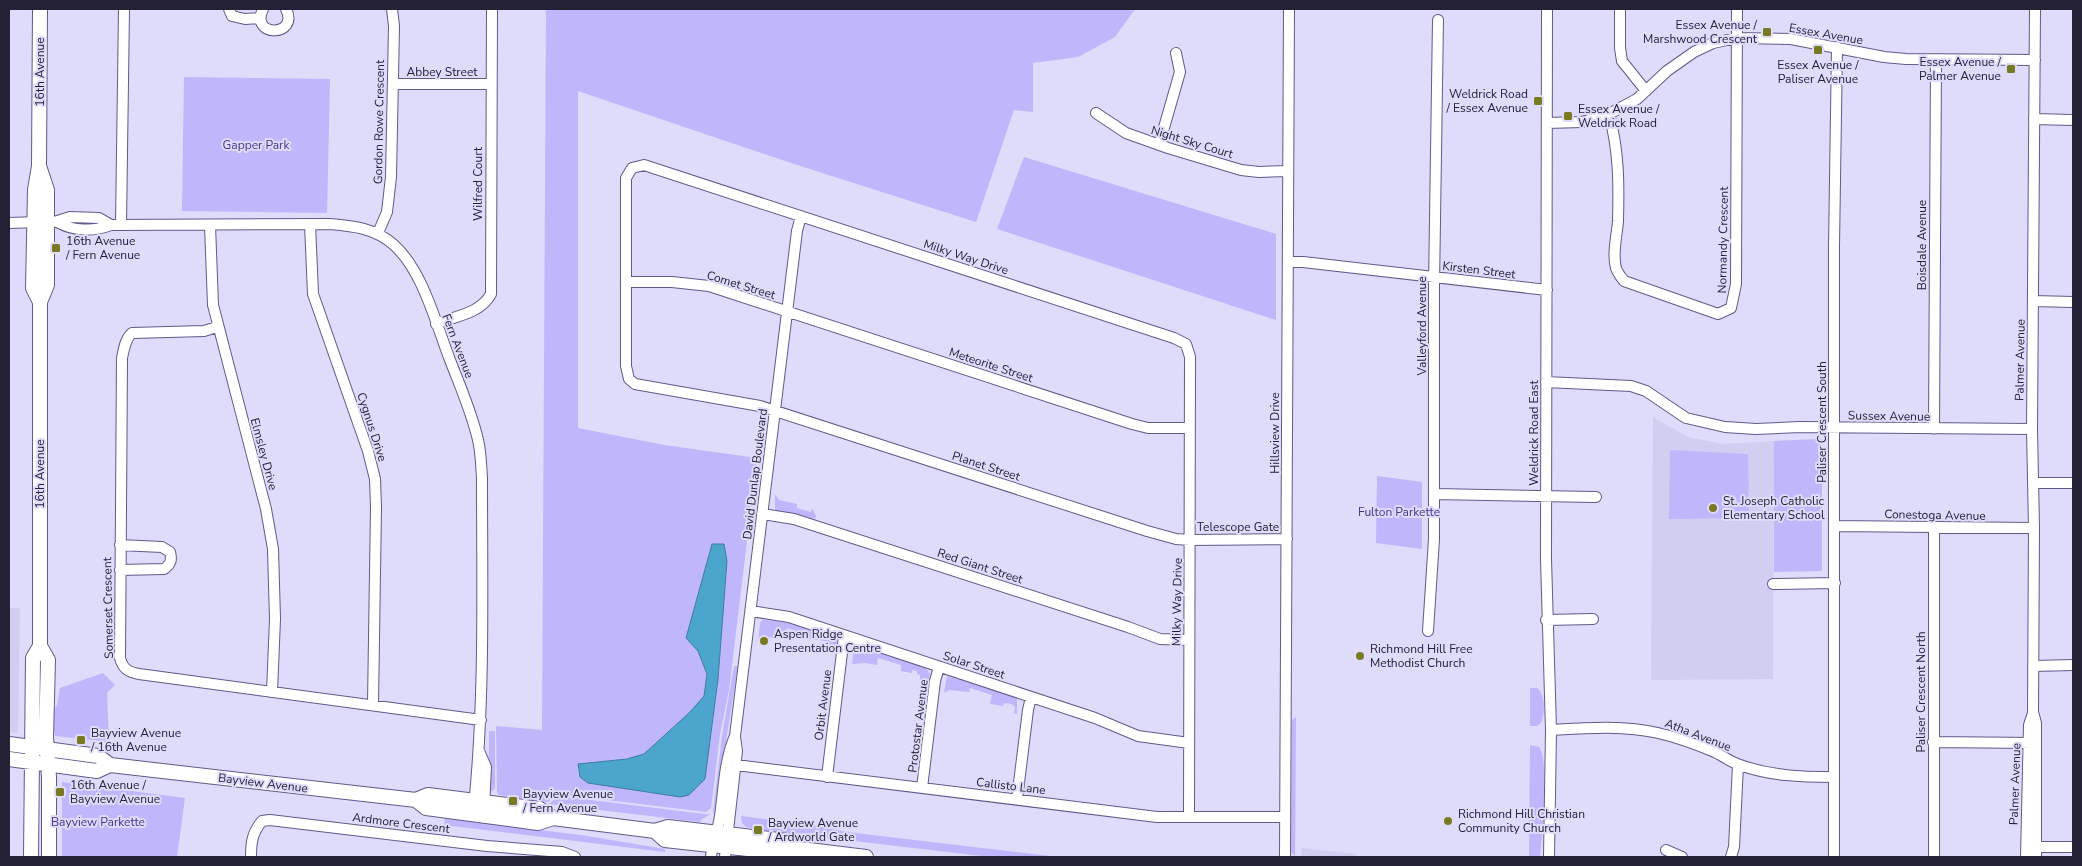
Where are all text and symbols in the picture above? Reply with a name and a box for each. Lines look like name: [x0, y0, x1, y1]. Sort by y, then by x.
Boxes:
place label: Essex Avenue / Marshwood Crescent: [1643, 17, 1758, 47]
street label: Essex Avenue: [1788, 20, 1864, 48]
marker: Essex Avenue / Marshwood Crescent: [1761, 26, 1773, 38]
street label: 16th Avenue: [32, 37, 48, 107]
marker: Essex Avenue / Paliser Avenue: [1812, 44, 1824, 56]
place label: Essex Avenue / Palmer Avenue: [1919, 54, 2002, 84]
place label: Essex Avenue / Paliser Avenue: [1777, 57, 1859, 87]
street label: Gordon Rowe Crescent: [370, 59, 388, 184]
marker: Essex Avenue / Palmer Avenue: [2005, 63, 2017, 75]
street label: Abbey Street: [406, 64, 478, 80]
place label: Weldrick Road / Essex Avenue: [1446, 86, 1528, 116]
marker: Weldrick Road / Essex Avenue: [1532, 95, 1544, 107]
place label: Essex Avenue / Weldrick Road: [1578, 101, 1660, 131]
marker: Essex Avenue / Weldrick Road: [1562, 110, 1574, 122]
street label: Night Sky Court: [1149, 122, 1236, 162]
park label: Gapper Park: [223, 137, 290, 153]
street label: Wilfred Court: [470, 146, 486, 221]
street label: Normandy Crescent: [1714, 186, 1732, 294]
street label: Boisdale Avenue: [1914, 200, 1930, 290]
place label: 16th Avenue / Fern Avenue: [65, 233, 140, 263]
street label: Milky Way Drive: [922, 236, 1010, 278]
marker: 16th Avenue / Fern Avenue: [50, 242, 62, 254]
street label: Kirsten Street: [1442, 258, 1517, 283]
street label: Comet Street: [705, 267, 778, 303]
street label: Valleyford Avenue: [1414, 276, 1430, 377]
street label: Fern Avenue: [438, 311, 478, 381]
street label: Palmer Avenue: [2011, 319, 2029, 401]
street label: Meteorite Street: [947, 344, 1036, 386]
street label: Paliser Crescent South: [1814, 361, 1830, 483]
street label: Weldrick Road East: [1526, 380, 1542, 486]
street label: Cygnus Drive: [353, 390, 391, 464]
street label: Hillsview Drive: [1267, 392, 1283, 474]
street label: Sussex Avenue: [1848, 407, 1930, 425]
street label: David Dunlap Boulevard: [739, 408, 771, 540]
street label: Elmsley Drive: [247, 416, 281, 492]
street label: 16th Avenue: [32, 439, 48, 509]
street label: Planet Street: [950, 447, 1023, 485]
place label: St. Joseph Catholic Elementary School: [1723, 493, 1825, 523]
marker: St. Joseph Catholic Elementary School: [1707, 502, 1719, 514]
park label: Fulton Parkette: [1358, 504, 1440, 520]
street label: Conestoga Avenue: [1884, 506, 1986, 524]
street label: Telescope Gate: [1197, 519, 1279, 535]
street label: Red Giant Street: [935, 545, 1026, 588]
street label: Somerset Crescent: [99, 556, 117, 659]
street label: Milky Way Drive: [1168, 558, 1186, 646]
place label: Aspen Ridge Presentation Centre: [774, 626, 881, 656]
street label: Paliser Crescent North: [1913, 631, 1929, 753]
marker: Aspen Ridge Presentation Centre: [758, 635, 770, 647]
place label: Richmond Hill Free Methodist Church: [1370, 641, 1473, 671]
street label: Solar Street: [941, 647, 1008, 683]
marker: Richmond Hill Free Methodist Church: [1354, 650, 1366, 662]
street label: Orbit Avenue: [811, 669, 835, 741]
street label: Protostar Avenue: [904, 679, 932, 773]
street label: Atha Avenue: [1663, 715, 1733, 755]
place label: Bayview Avenue / 16th Avenue: [90, 725, 181, 755]
marker: Bayview Avenue / 16th Avenue: [75, 734, 87, 746]
street label: Palmer Avenue: [2006, 743, 2024, 825]
street label: Bayview Avenue: [217, 770, 309, 796]
street label: Callisto Lane: [975, 774, 1047, 798]
place label: 16th Avenue / Bayview Avenue: [70, 777, 160, 807]
marker: 16th Avenue / Bayview Avenue: [54, 786, 66, 798]
place label: Bayview Avenue / Fern Avenue: [522, 786, 613, 816]
marker: Bayview Avenue / Fern Avenue: [507, 795, 519, 807]
place label: Richmond Hill Christian Community Church: [1458, 806, 1585, 836]
street label: Ardmore Crescent: [351, 809, 451, 837]
park label: Bayview Parkette: [51, 814, 145, 830]
place label: Bayview Avenue / Ardworld Gate: [767, 815, 858, 845]
marker: Richmond Hill Christian Community Church: [1442, 815, 1454, 827]
marker: Bayview Avenue / Ardworld Gate: [752, 824, 764, 836]

